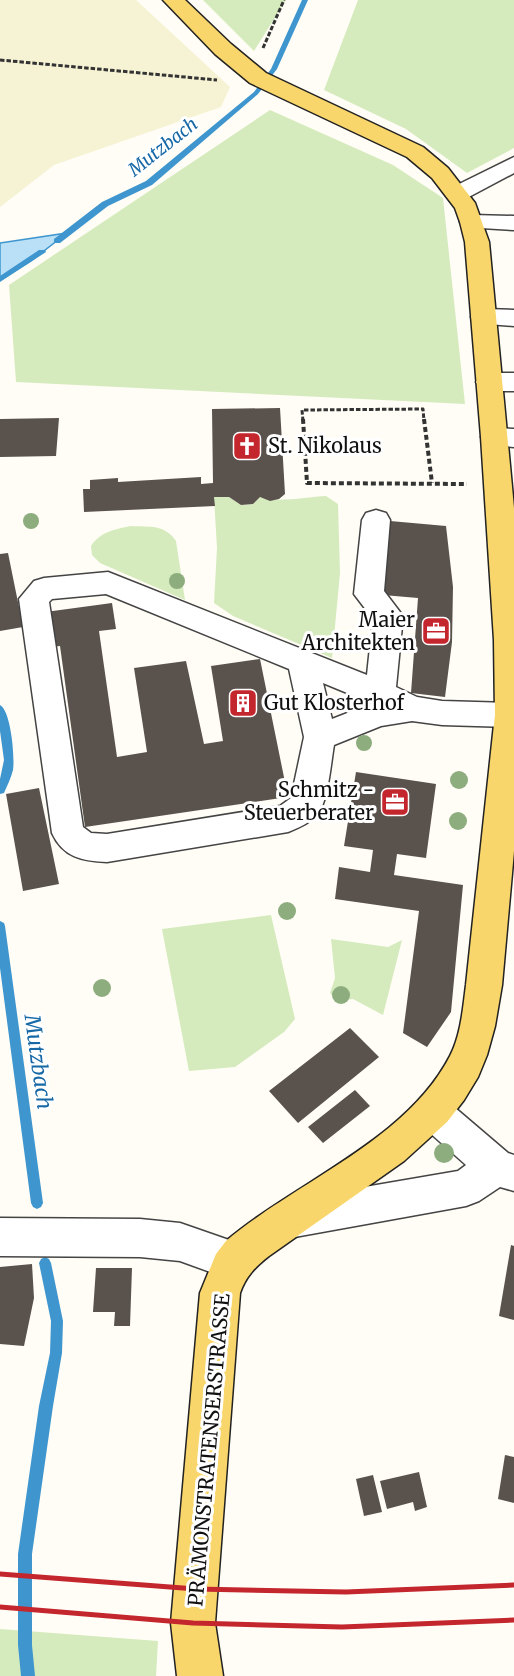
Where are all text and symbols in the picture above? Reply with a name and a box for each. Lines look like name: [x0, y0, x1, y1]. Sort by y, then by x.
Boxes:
water label: Mutzbach: [123, 112, 202, 182]
church icon: St. Nikolaus: [231, 430, 263, 462]
place label: St. Nikolaus: [268, 433, 382, 458]
place label: Maier Architekten: [301, 607, 415, 655]
office icon: Maier Architekten: [420, 615, 452, 647]
building icon: Gut Klosterhof: [227, 687, 259, 719]
place label: Gut Klosterhof: [264, 690, 406, 715]
place label: Schmitz - Steuerberater: [244, 777, 374, 825]
office icon: Schmitz - Steuerberater: [379, 786, 411, 818]
water label: Mutzbach: [18, 1012, 59, 1111]
street label: PRÄMONSTRATENSERSTRASSE: [182, 1292, 235, 1608]

